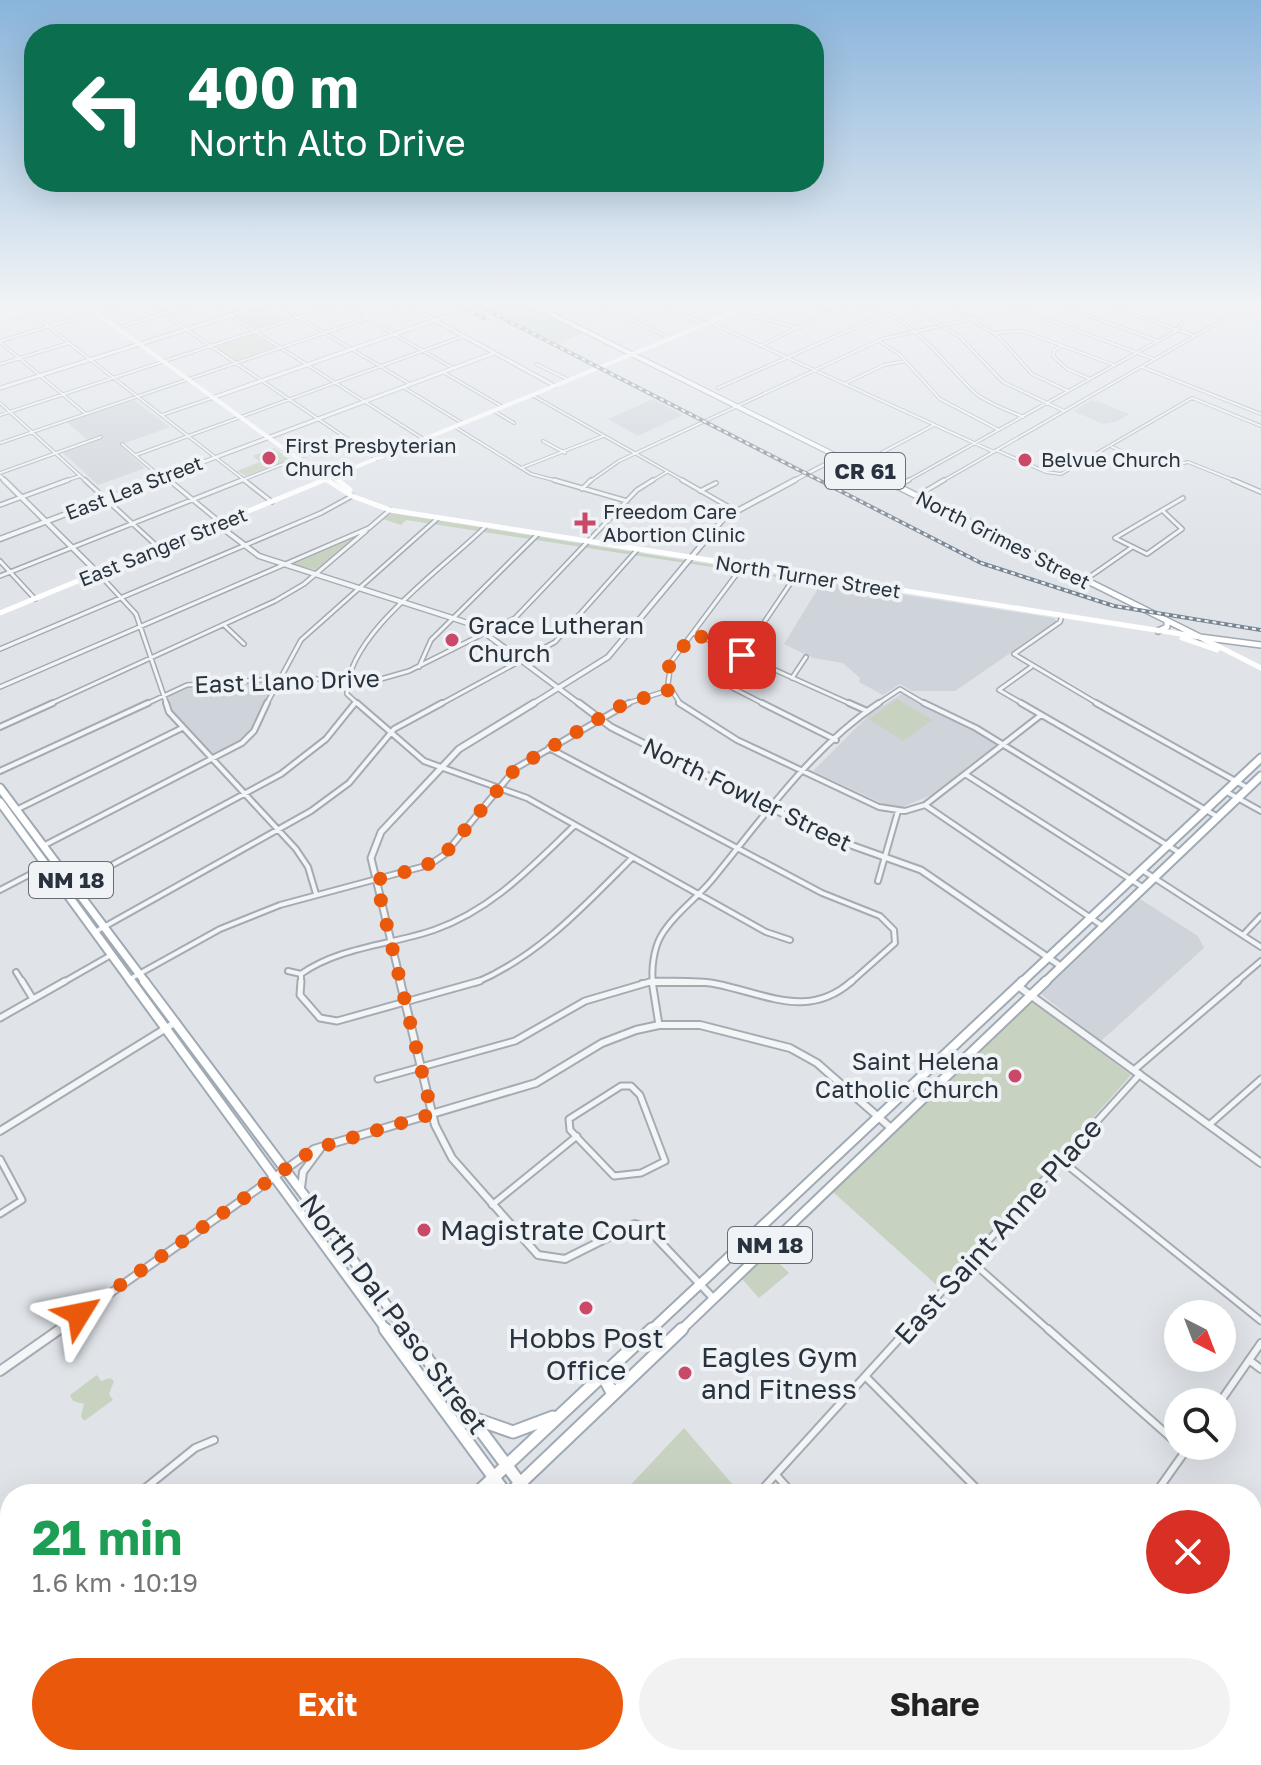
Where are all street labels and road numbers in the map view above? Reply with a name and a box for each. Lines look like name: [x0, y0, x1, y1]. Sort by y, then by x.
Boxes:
street label: East Lea Street: [62, 450, 206, 524]
road number: CR 61: [825, 453, 905, 489]
street label: North Grimes Street: [912, 485, 1094, 593]
street label: East Sanger Street: [75, 501, 250, 591]
street label: North Turner Street: [714, 550, 902, 602]
street label: East Llano Drive: [194, 663, 380, 698]
street label: North Fowler Street: [639, 731, 857, 857]
road number: NM 18: [29, 862, 113, 898]
street label: East Saint Anne Place: [887, 1111, 1108, 1351]
street label: North Dal Paso Street: [293, 1187, 495, 1440]
road number: NM 18: [728, 1227, 812, 1263]

